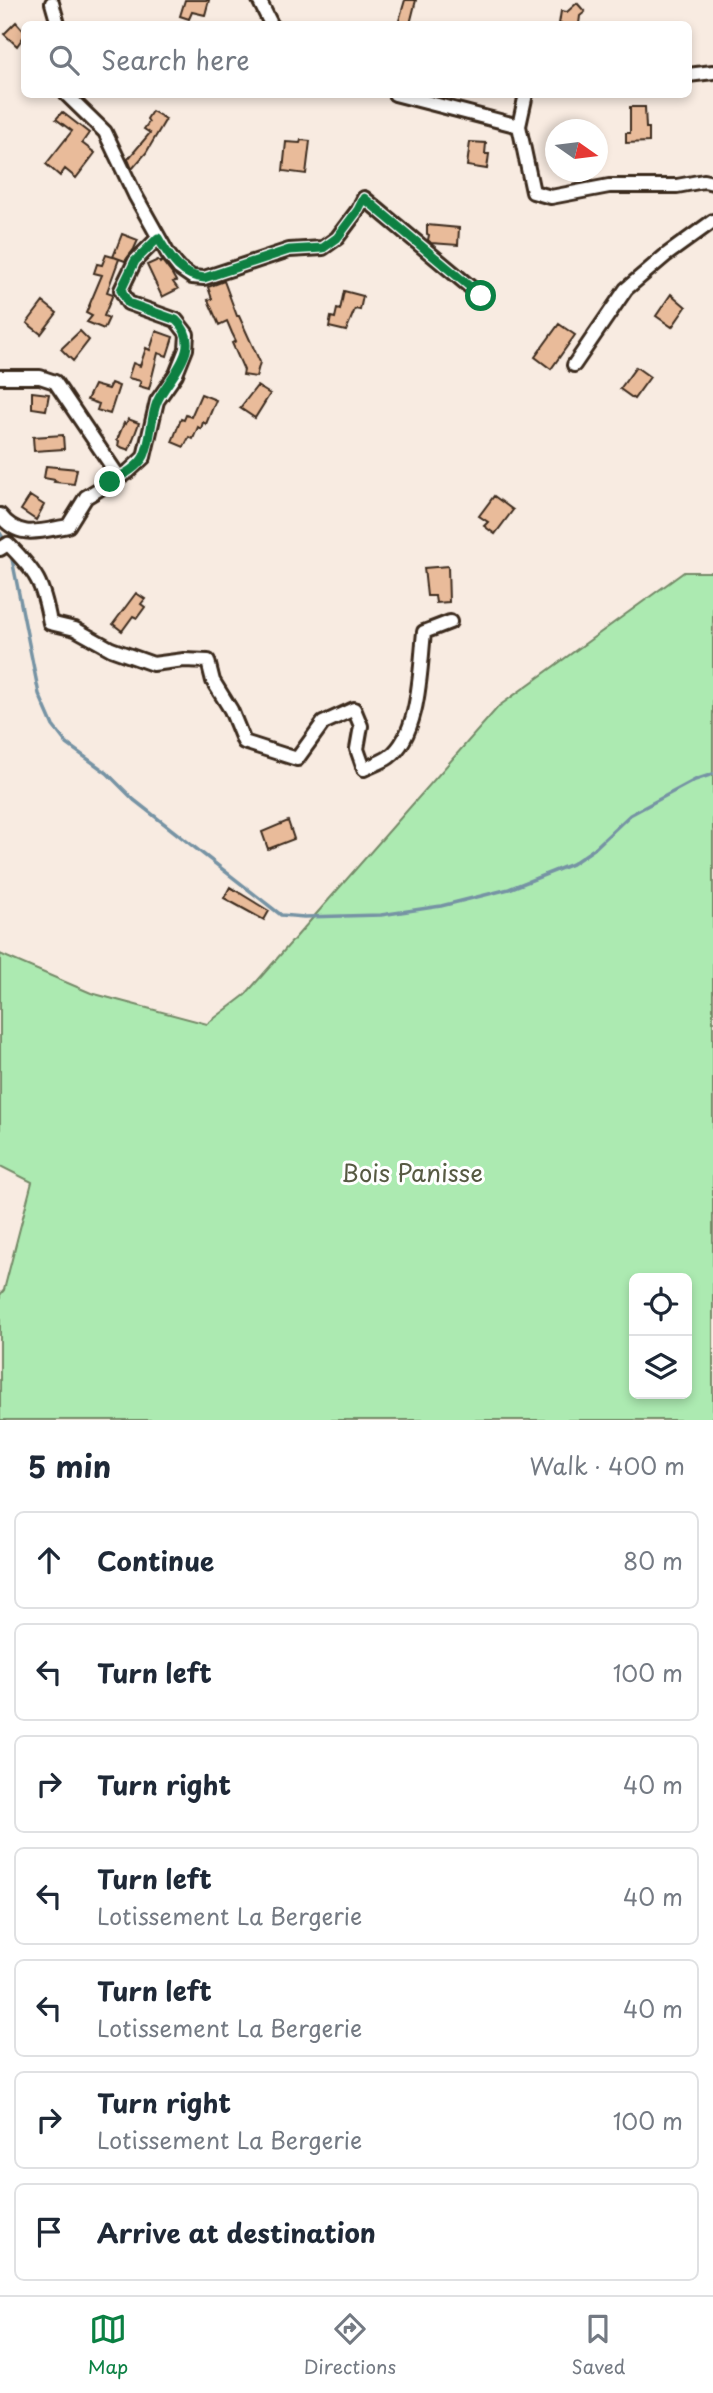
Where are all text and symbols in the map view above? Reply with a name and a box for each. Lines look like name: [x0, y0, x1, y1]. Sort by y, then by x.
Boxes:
search box: [21, 21, 692, 98]
text: Search here: [101, 40, 250, 79]
icon: search: [45, 41, 83, 79]
north arrow: [545, 119, 608, 182]
route start: [465, 280, 496, 311]
route end: [94, 466, 125, 497]
park label: Bois Panisse: [341, 1154, 483, 1190]
map controls: [629, 1273, 692, 1399]
button: locate: [629, 1273, 692, 1336]
button: layers: [629, 1336, 692, 1399]
text: 5 min: [28, 1443, 111, 1488]
text: Walk · 400 m: [530, 1448, 685, 1483]
icon: ahead: [30, 1541, 68, 1579]
text: Continue: [97, 1541, 214, 1580]
text: 80 m: [623, 1543, 683, 1578]
icon: left: [30, 1653, 68, 1691]
text: Turn left: [97, 1653, 212, 1692]
text: 100 m: [613, 1655, 683, 1690]
icon: right: [30, 1765, 68, 1803]
text: Turn right: [97, 1765, 231, 1804]
text: 40 m: [623, 1767, 683, 1802]
text: Turn left: [97, 1859, 212, 1898]
icon: left: [30, 1877, 68, 1915]
text: 40 m: [623, 1879, 683, 1914]
text: Lotissement La Bergerie: [97, 1898, 362, 1933]
text: Turn left: [97, 1971, 212, 2010]
icon: left: [30, 1989, 68, 2027]
text: 40 m: [623, 1991, 683, 2026]
text: Lotissement La Bergerie: [97, 2010, 362, 2045]
text: Turn right: [97, 2083, 231, 2122]
icon: right: [30, 2101, 68, 2139]
text: 100 m: [613, 2103, 683, 2138]
text: Lotissement La Bergerie: [97, 2122, 362, 2157]
icon: arrive: [30, 2213, 68, 2251]
text: Arrive at destination: [97, 2213, 376, 2252]
tab: Map: [88, 2310, 128, 2380]
tab: Directions: [304, 2310, 396, 2380]
tab: Saved: [571, 2310, 625, 2380]

